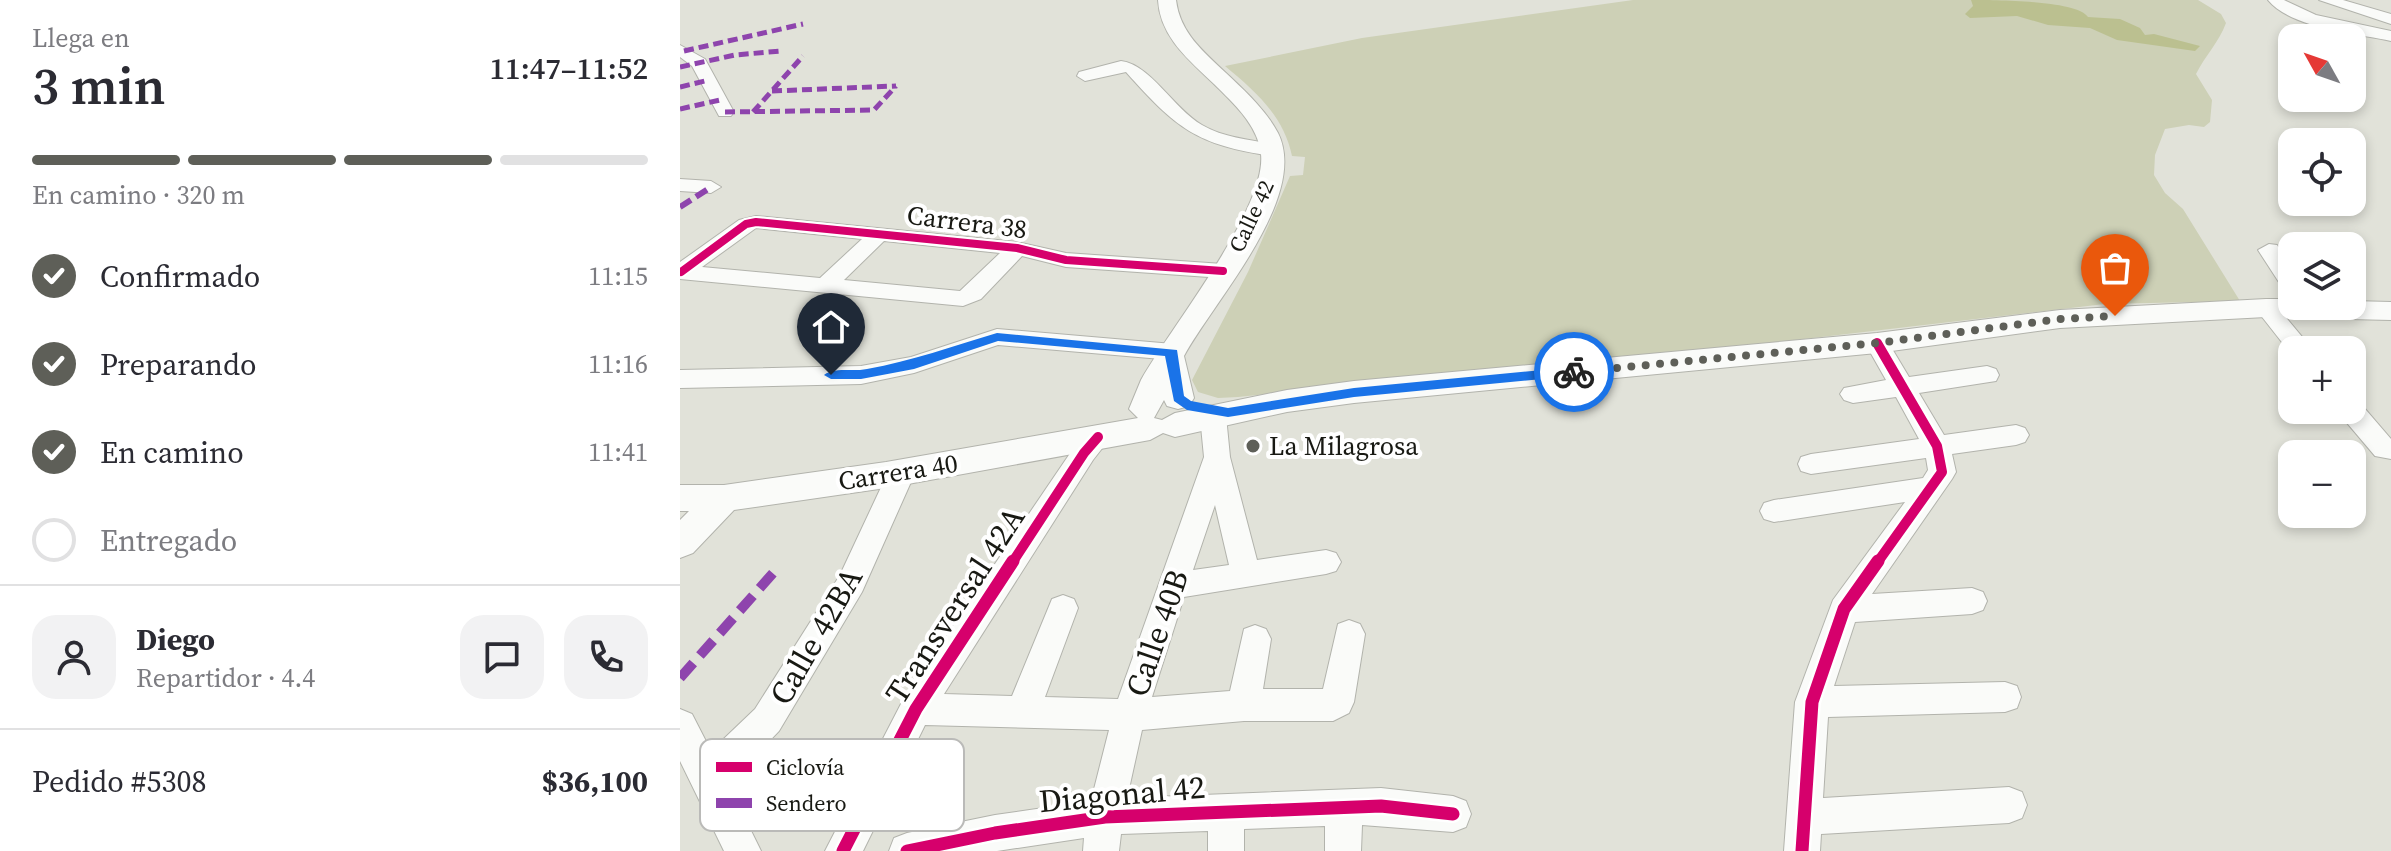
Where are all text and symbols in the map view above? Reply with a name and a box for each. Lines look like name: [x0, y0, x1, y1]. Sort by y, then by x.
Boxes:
text: Llega en: [32, 20, 130, 56]
north arrow: [2278, 24, 2366, 112]
map controls: [2278, 24, 2366, 528]
text: 11:47–11:52: [489, 48, 648, 89]
text: 3 min: [32, 50, 165, 121]
button: locate: [2278, 128, 2366, 216]
street label: Calle 42: [1221, 175, 1281, 257]
text: En camino · 320 m: [32, 177, 245, 213]
street label: Carrera 38: [905, 197, 1029, 247]
button: layers: [2278, 232, 2366, 320]
pin: [2081, 234, 2149, 316]
icon: bag: [2093, 246, 2137, 290]
icon: check: [32, 254, 76, 298]
text: Confirmado: [100, 256, 260, 297]
text: 11:15: [588, 258, 648, 294]
pin: [797, 293, 865, 375]
icon: home: [809, 305, 853, 349]
courier: [1534, 332, 1614, 412]
button: +: [2278, 336, 2366, 424]
icon: check: [32, 342, 76, 386]
text: Preparando: [100, 344, 257, 385]
text: 11:16: [588, 346, 648, 382]
icon: bike: [1552, 350, 1596, 394]
place label: La Milagrosa: [1269, 428, 1419, 464]
icon: check: [32, 430, 76, 474]
text: En camino: [100, 432, 244, 473]
text: 11:41: [588, 434, 648, 470]
marker: La Milagrosa: [1244, 437, 1262, 455]
button: −: [2278, 440, 2366, 528]
street label: Carrera 40: [836, 445, 960, 499]
street label: Transversal 42A: [875, 498, 1035, 712]
text: Entregado: [100, 520, 237, 561]
street label: Calle 42BA: [759, 559, 873, 713]
street label: Calle 40B: [1115, 564, 1199, 702]
button: person: [32, 615, 116, 699]
button: chat: [460, 615, 544, 699]
button: phone: [564, 615, 648, 699]
text: Diego: [136, 619, 215, 660]
text: Repartidor · 4.4: [136, 660, 315, 696]
legend: [700, 739, 964, 831]
text: Ciclovía: [766, 752, 845, 782]
text: Pedido #5308: [32, 761, 207, 802]
text: $36,100: [541, 761, 648, 802]
street label: Diagonal 42: [1037, 765, 1207, 823]
text: Sendero: [766, 788, 847, 818]

